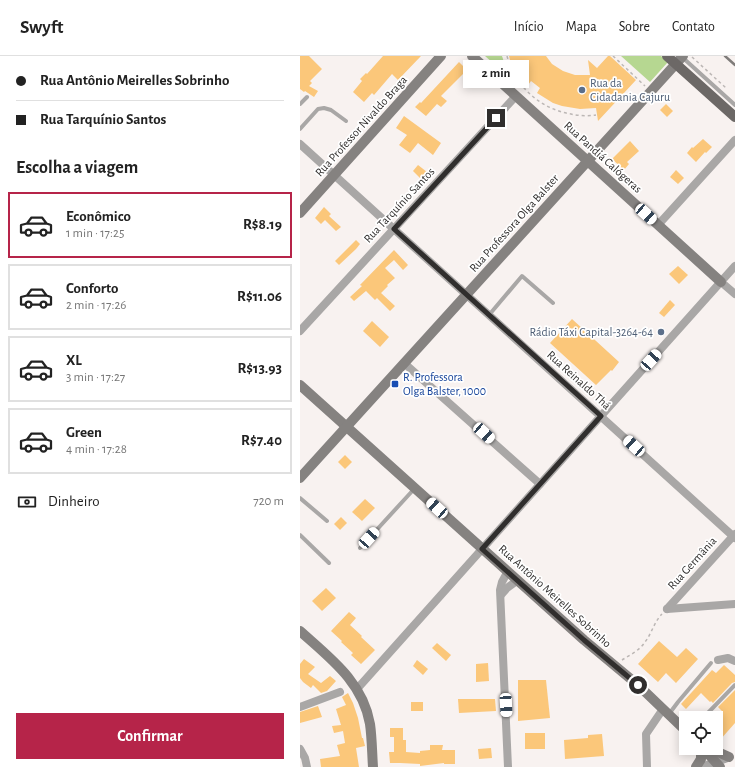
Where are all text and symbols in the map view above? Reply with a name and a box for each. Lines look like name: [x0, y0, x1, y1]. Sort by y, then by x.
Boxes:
text: Swyft: [20, 18, 64, 37]
text: Início: [514, 20, 544, 34]
text: Mapa: [566, 20, 597, 34]
text: Sobre: [619, 20, 650, 34]
text: Contato: [672, 20, 715, 34]
callout: 2 min: [463, 60, 529, 88]
text: 2 min: [482, 67, 510, 80]
text: Rua Antônio Meirelles Sobrinho: [40, 73, 229, 88]
street label: Rua Professor Nivaldo Braga: [313, 73, 409, 179]
place label: Rua da Cidadania Cajuru: [590, 77, 670, 104]
marker: Rua da Cidadania Cajuru: [577, 85, 587, 95]
route end: [487, 109, 505, 127]
text: Rua Tarquínio Santos: [40, 112, 166, 127]
street label: Rua Pandiá Calógeras: [562, 119, 644, 195]
text: Escolha a viagem: [16, 159, 138, 177]
street label: Rua Tarquínio Santos: [361, 165, 437, 245]
street label: Rua Professora Olga Balster: [467, 172, 561, 274]
car: [633, 202, 659, 226]
icon: car: [18, 207, 54, 243]
text: Econômico: [66, 209, 131, 224]
text: R$8.19: [243, 217, 282, 232]
text: 1 min · 17:25: [66, 227, 124, 240]
icon: car: [18, 279, 54, 315]
text: Conforto: [66, 281, 118, 296]
text: R$11.06: [237, 289, 282, 304]
text: 2 min · 17:26: [66, 299, 126, 312]
place label: Rádio Táxi Capital-3264-64: [530, 326, 653, 338]
marker: Rádio Táxi Capital-3264-64: [656, 327, 666, 337]
car: [639, 347, 663, 373]
street label: Rua Reinaldo Thá: [545, 348, 613, 412]
icon: car: [18, 351, 54, 387]
text: XL: [66, 353, 82, 368]
text: R$13.93: [237, 361, 282, 376]
text: 3 min · 17:27: [66, 371, 125, 384]
place label: R. Professora Olga Balster, 1000: [403, 371, 486, 397]
marker: R. Professora Olga Balster, 1000: [390, 379, 400, 389]
car: [471, 421, 497, 445]
icon: car: [18, 423, 54, 459]
text: Green: [66, 425, 102, 440]
text: R$7.40: [241, 433, 282, 448]
car: [621, 434, 647, 458]
text: 4 min · 17:28: [66, 443, 127, 456]
icon: cash: [16, 491, 38, 513]
text: Dinheiro: [48, 494, 100, 509]
text: 720 m: [253, 495, 284, 508]
car: [424, 496, 450, 520]
car: [357, 525, 381, 551]
street label: Rua Germânia: [665, 534, 719, 592]
street label: Rua Antônio Meirelles Sobrinho: [496, 542, 614, 650]
route start: [629, 676, 647, 694]
car: [499, 693, 513, 717]
map controls: [679, 711, 723, 755]
button: locate: [679, 711, 723, 755]
button: Confirmar: [16, 713, 284, 759]

